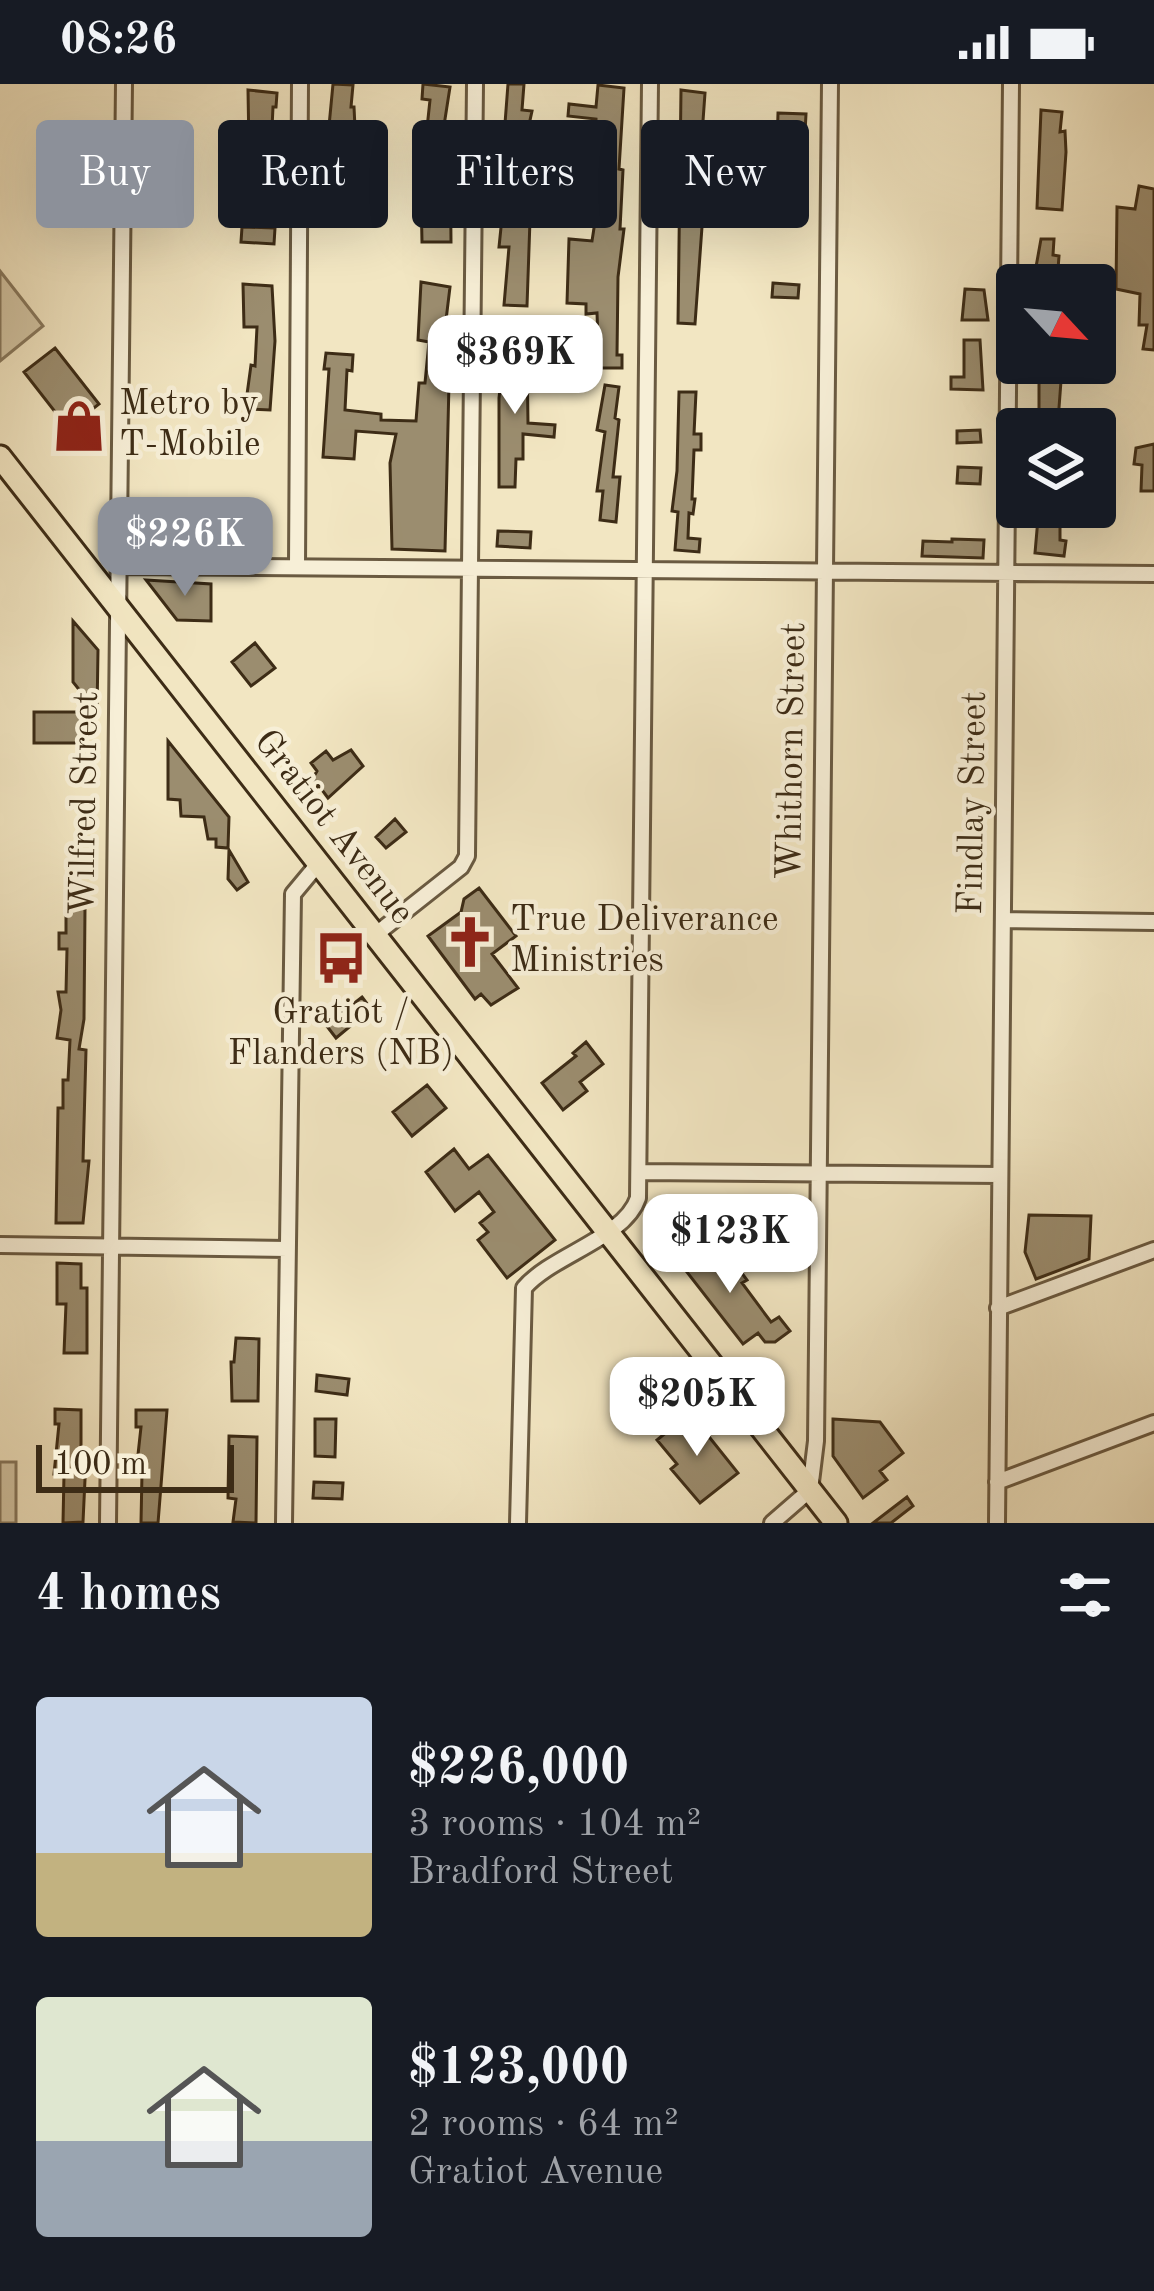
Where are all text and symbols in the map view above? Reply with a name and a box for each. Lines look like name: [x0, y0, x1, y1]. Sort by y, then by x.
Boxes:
text: 08:26: [60, 19, 177, 64]
chip: Buy: [36, 120, 194, 228]
chip: Rent: [218, 120, 388, 228]
chip: Filters: [412, 120, 617, 228]
chip: New: [641, 120, 809, 228]
north arrow: [996, 264, 1116, 384]
map controls: [996, 264, 1116, 528]
pin: $369K: [431, 315, 599, 417]
text: $369K: [455, 334, 575, 373]
place label: Metro by T-Mobile: [119, 387, 260, 464]
shop icon: Metro by T-Mobile: [50, 397, 108, 455]
button: layers: [996, 408, 1116, 528]
pin: $226K: [101, 497, 269, 599]
text: $226K: [125, 516, 245, 555]
street label: Whithorn Street: [773, 622, 813, 880]
street label: Wilfred Street: [66, 691, 106, 915]
street label: Findlay Street: [954, 691, 994, 915]
street label: Gratiot Avenue: [246, 724, 420, 932]
place label: True Deliverance Ministries: [510, 903, 779, 980]
church icon: True Deliverance Ministries: [441, 913, 499, 971]
bus stop icon: Gratiot / Flanders (NB): [312, 929, 370, 987]
place label: Gratiot / Flanders (NB): [228, 996, 454, 1073]
pin: $123K: [646, 1194, 814, 1296]
text: $123K: [670, 1213, 790, 1252]
pin: $205K: [613, 1357, 781, 1459]
text: $205K: [637, 1376, 757, 1415]
scale bar: [36, 1439, 234, 1492]
text: 100 m: [54, 1449, 147, 1482]
icon: filters: [1052, 1562, 1118, 1628]
text: 4 homes: [36, 1570, 221, 1621]
text: $226,000: [408, 1744, 629, 1795]
icon: home: [132, 1745, 276, 1889]
text: 3 rooms · 104 m²: [408, 1805, 701, 1844]
text: Bradford Street: [408, 1853, 673, 1892]
text: $123,000: [408, 2044, 629, 2095]
icon: home: [132, 2045, 276, 2189]
text: 2 rooms · 64 m²: [408, 2105, 679, 2144]
text: Gratiot Avenue: [408, 2153, 663, 2192]

